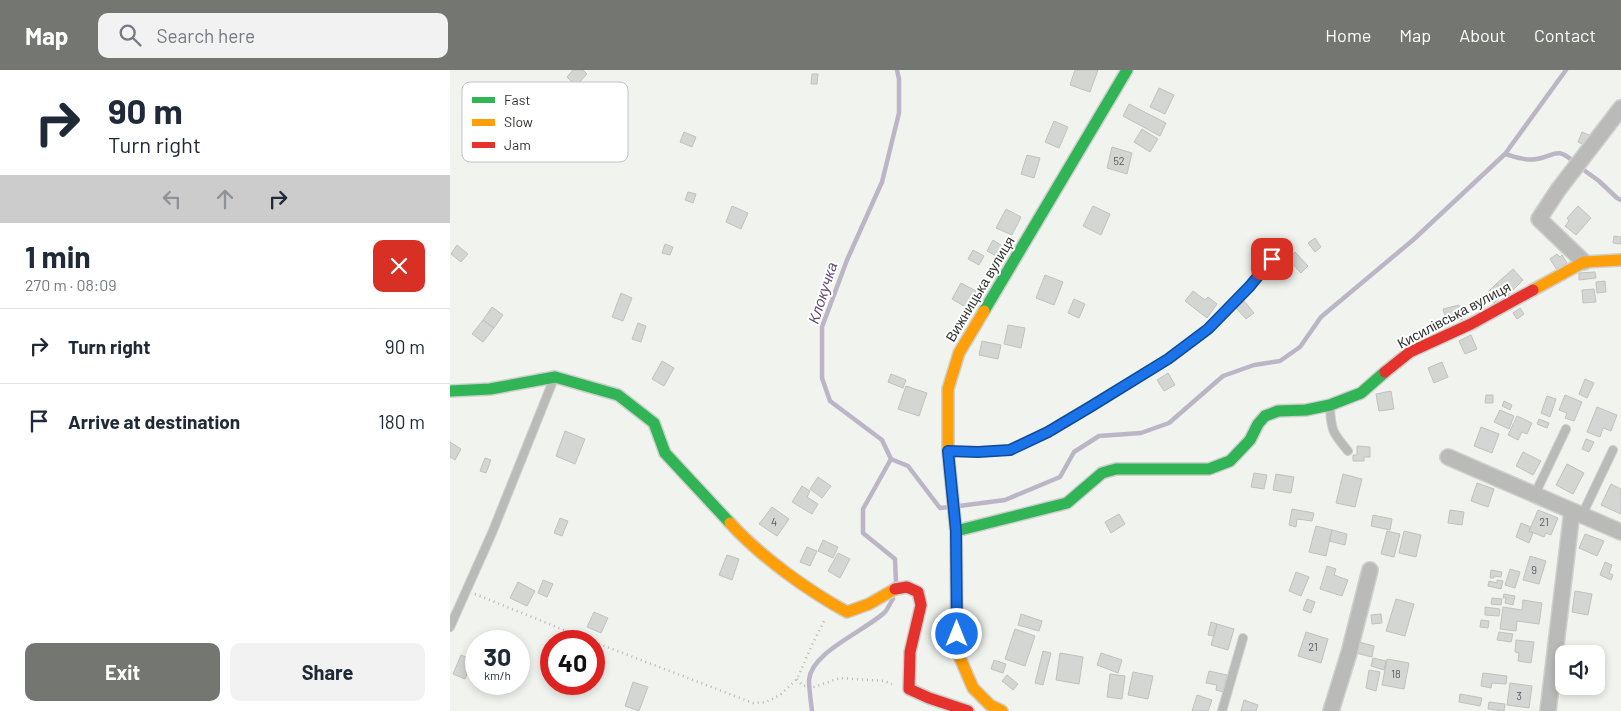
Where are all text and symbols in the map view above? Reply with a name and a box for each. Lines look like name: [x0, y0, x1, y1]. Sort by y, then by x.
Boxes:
search box: [98, 13, 448, 58]
text: Map: [25, 21, 68, 50]
icon: search: [116, 21, 144, 49]
text: Search here: [156, 24, 255, 47]
text: Home: [1325, 24, 1371, 46]
text: Map: [1399, 24, 1431, 46]
text: About: [1459, 24, 1506, 46]
text: Contact: [1534, 24, 1596, 46]
legend: [462, 82, 628, 162]
text: 90 m: [108, 89, 183, 131]
icon: right: [25, 90, 90, 155]
text: Fast: [504, 91, 530, 108]
text: Slow: [504, 113, 533, 130]
text: Turn right: [108, 131, 201, 157]
text: Jam: [504, 136, 531, 153]
house number: 52: [1113, 154, 1125, 167]
icon: left: [158, 185, 186, 213]
icon: ahead: [211, 185, 239, 213]
icon: right: [264, 185, 292, 213]
street label: Вижницька вулиця: [941, 233, 1018, 344]
text: 1 min: [25, 238, 91, 274]
pin: [1251, 238, 1293, 280]
button: close: [373, 240, 425, 292]
icon: arrive: [1258, 245, 1286, 273]
water label: Клокучка: [804, 260, 840, 326]
text: 270 m · 08:09: [25, 275, 117, 294]
street label: Кисилівська вулиця: [1394, 277, 1513, 352]
icon: right: [25, 332, 53, 360]
text: Turn right: [68, 335, 150, 358]
text: 90 m: [385, 335, 425, 358]
icon: arrive: [25, 407, 53, 435]
text: Arrive at destination: [68, 410, 240, 433]
text: 180 m: [378, 410, 425, 433]
house number: 4: [771, 515, 777, 528]
house number: 21: [1539, 515, 1549, 528]
house number: 9: [1531, 563, 1537, 576]
position arrow: [930, 607, 982, 659]
speed limit sign: 40: [540, 630, 605, 695]
house number: 21: [1308, 640, 1318, 653]
text: 30: [484, 641, 511, 671]
button: Exit: [25, 643, 220, 701]
button: Share: [230, 643, 425, 701]
map controls: [1555, 645, 1605, 695]
button: sound: [1555, 645, 1605, 695]
house number: 18: [1391, 667, 1401, 680]
text: km/h: [484, 668, 511, 682]
house number: 3: [1516, 689, 1522, 702]

